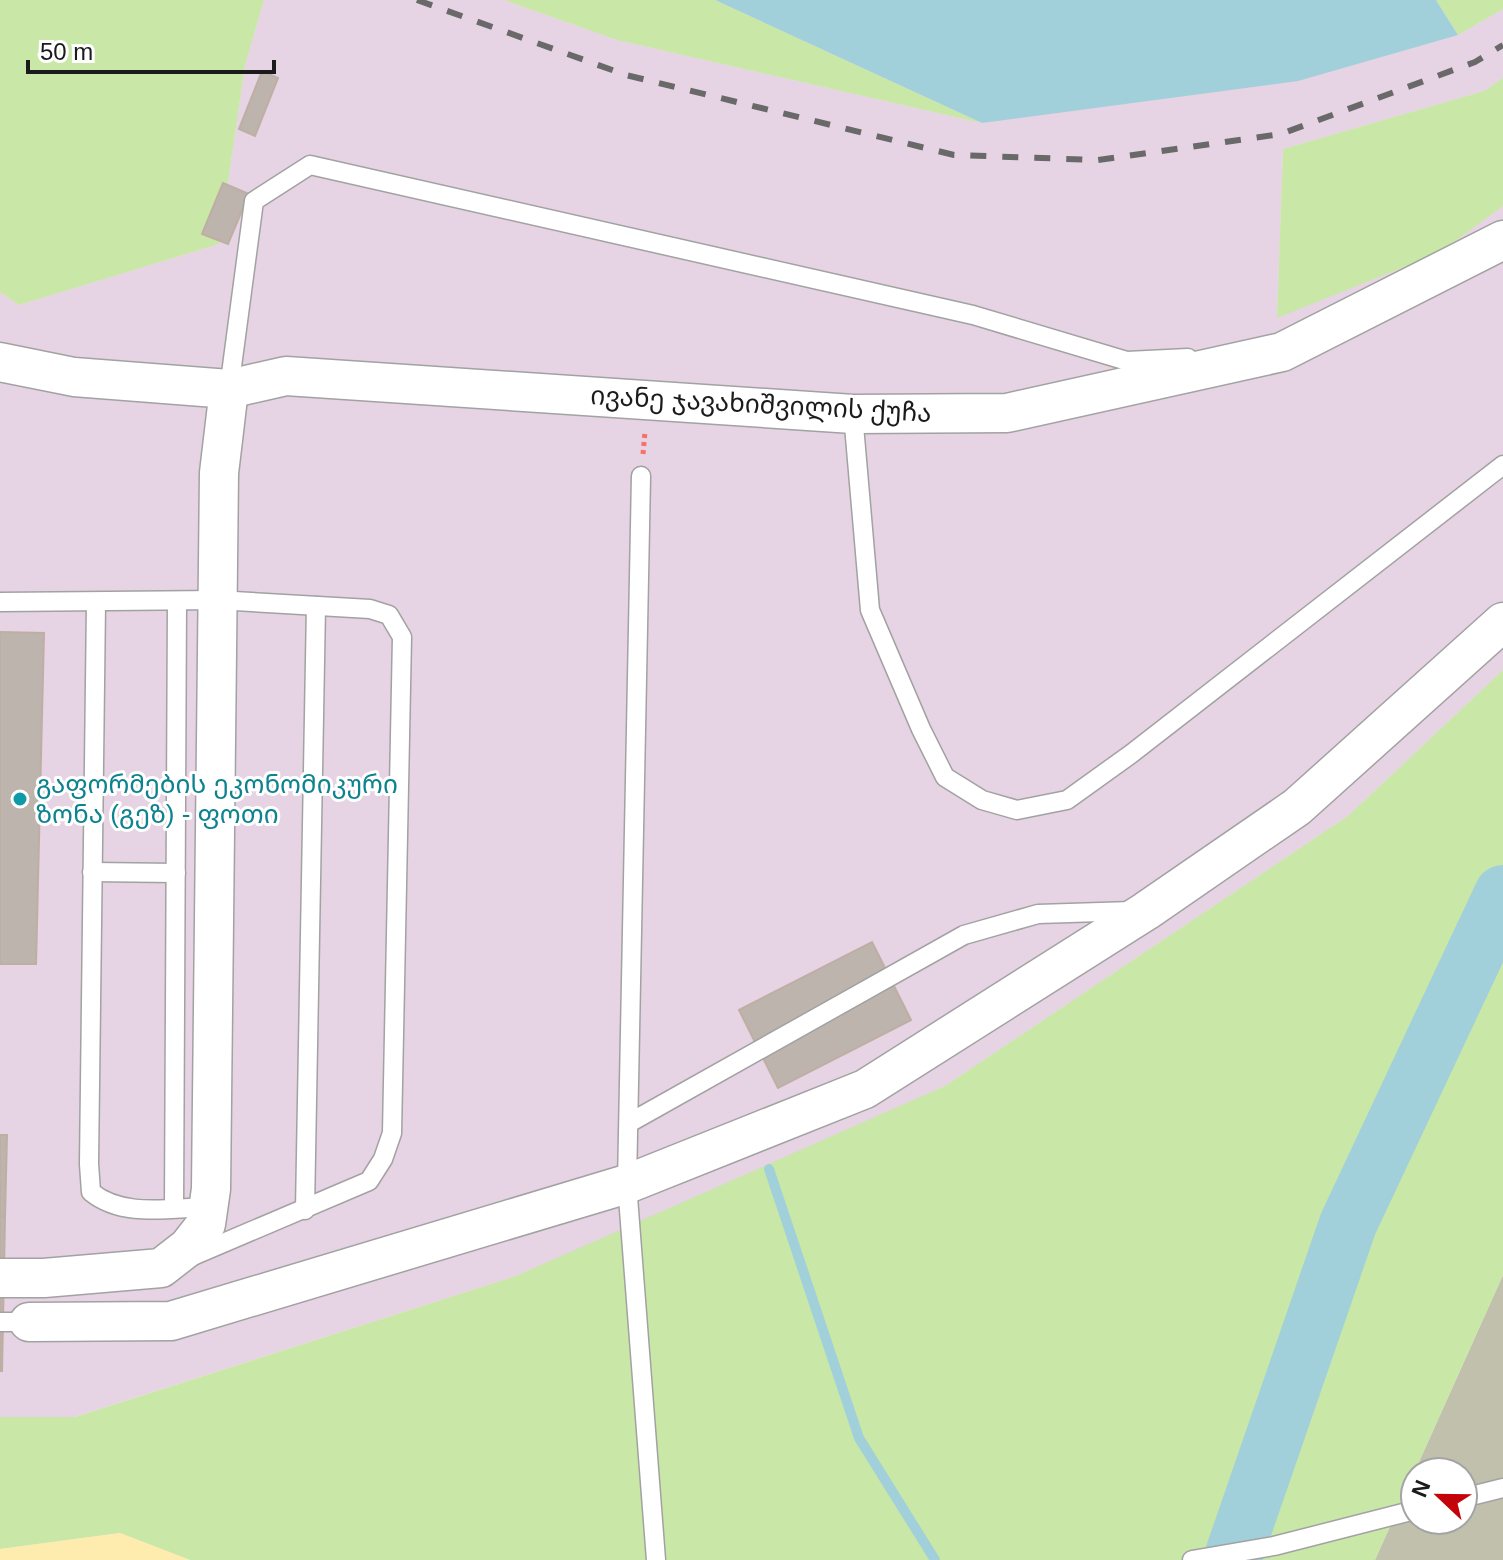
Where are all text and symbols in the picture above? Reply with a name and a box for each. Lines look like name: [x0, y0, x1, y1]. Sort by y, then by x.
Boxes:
scale bar: [28, 24, 274, 74]
text: 50 m: [40, 38, 93, 65]
street label: ივანე ჯავახიშვილის ქუჩა: [590, 380, 932, 429]
place label: გაფორმების ეკონომიკური ზონა (გეზ) - ფოთი: [36, 769, 398, 829]
marker: გაფორმების ეკონომიკური ზონა (გეზ) - ფოთი: [11, 790, 29, 808]
north arrow: [1399, 1456, 1479, 1536]
text: N: [1406, 1477, 1435, 1501]

